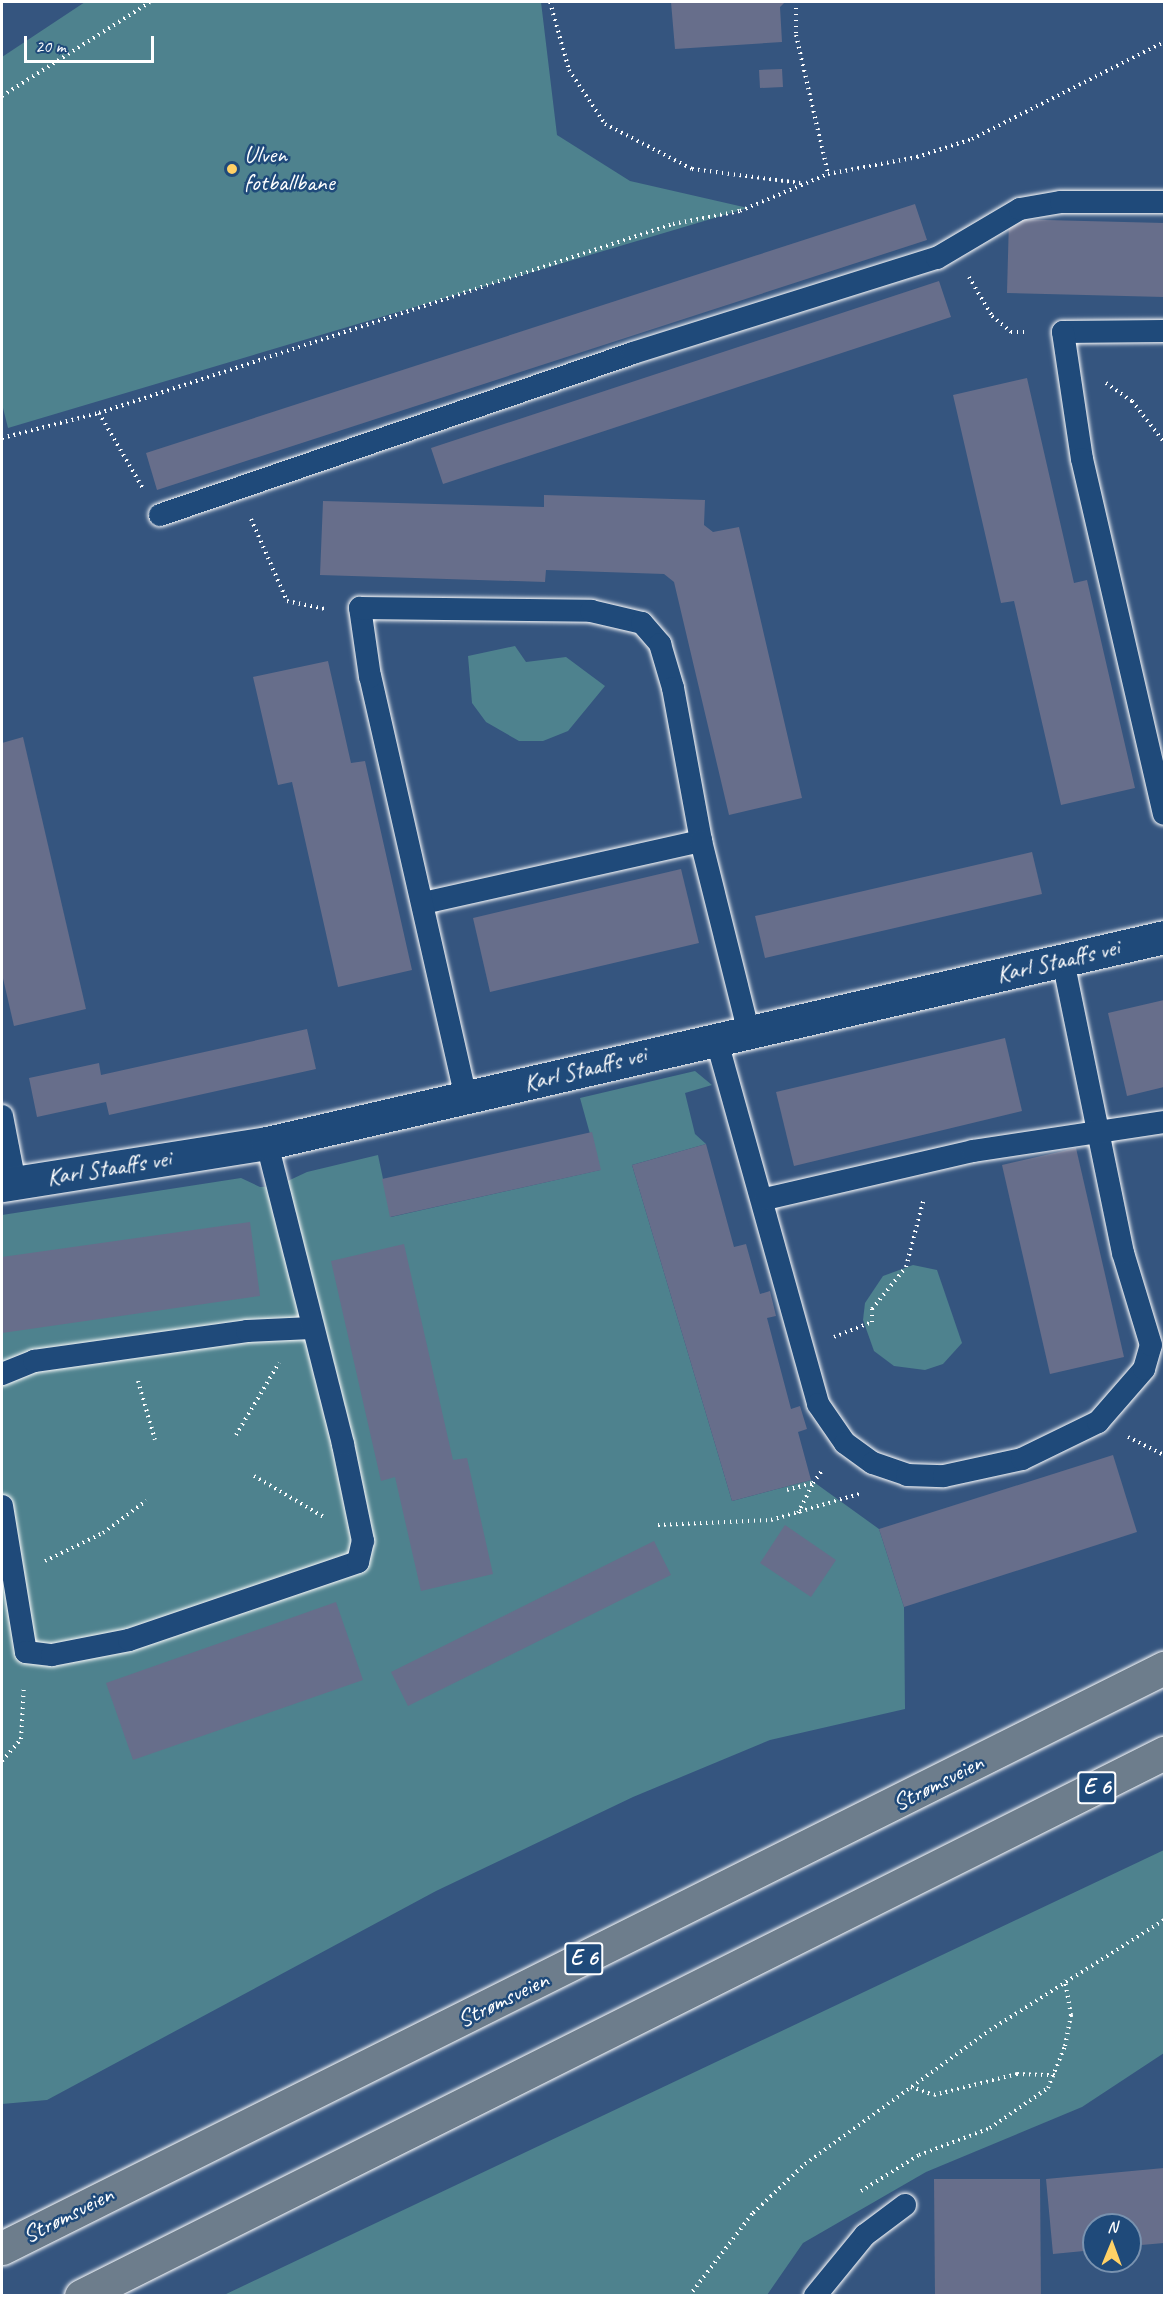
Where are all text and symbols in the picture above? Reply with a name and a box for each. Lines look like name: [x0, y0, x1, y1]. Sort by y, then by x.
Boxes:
scale bar: [27, 24, 158, 62]
text: 20 m: [35, 35, 66, 57]
place label: Ulven fotballbane: [244, 141, 334, 197]
marker: Ulven fotballbane: [225, 162, 239, 176]
street label: Karl Staaffs vei: [993, 933, 1123, 989]
street label: Karl Staaffs vei: [520, 1040, 650, 1098]
street label: Karl Staaffs vei: [44, 1144, 174, 1192]
street label: Strømsveien: [888, 1748, 988, 1818]
road number: E 6: [1076, 1769, 1118, 1807]
road number: E 6: [563, 1940, 605, 1978]
street label: Strømsveien: [453, 1966, 553, 2034]
street label: Strømsveien: [18, 2180, 118, 2250]
north arrow: [1082, 2213, 1142, 2273]
text: N: [1107, 2217, 1117, 2237]

